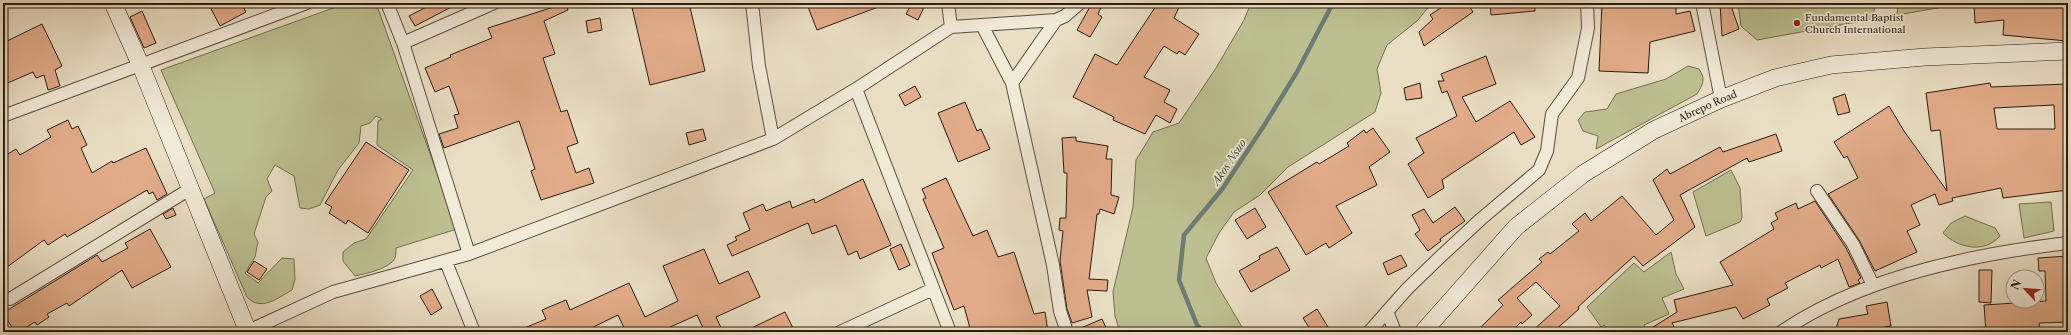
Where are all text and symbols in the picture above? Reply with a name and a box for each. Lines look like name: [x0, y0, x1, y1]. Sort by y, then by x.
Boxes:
place label: Fundamental Baptist Church International: [1805, 11, 1906, 36]
marker: Fundamental Baptist Church International: [1792, 18, 1802, 28]
street label: Abrepo Road: [1675, 87, 1739, 125]
water label: Akos Nsuo: [1207, 136, 1249, 189]
north arrow: [2005, 269, 2045, 309]
text: N: [2008, 277, 2025, 292]

